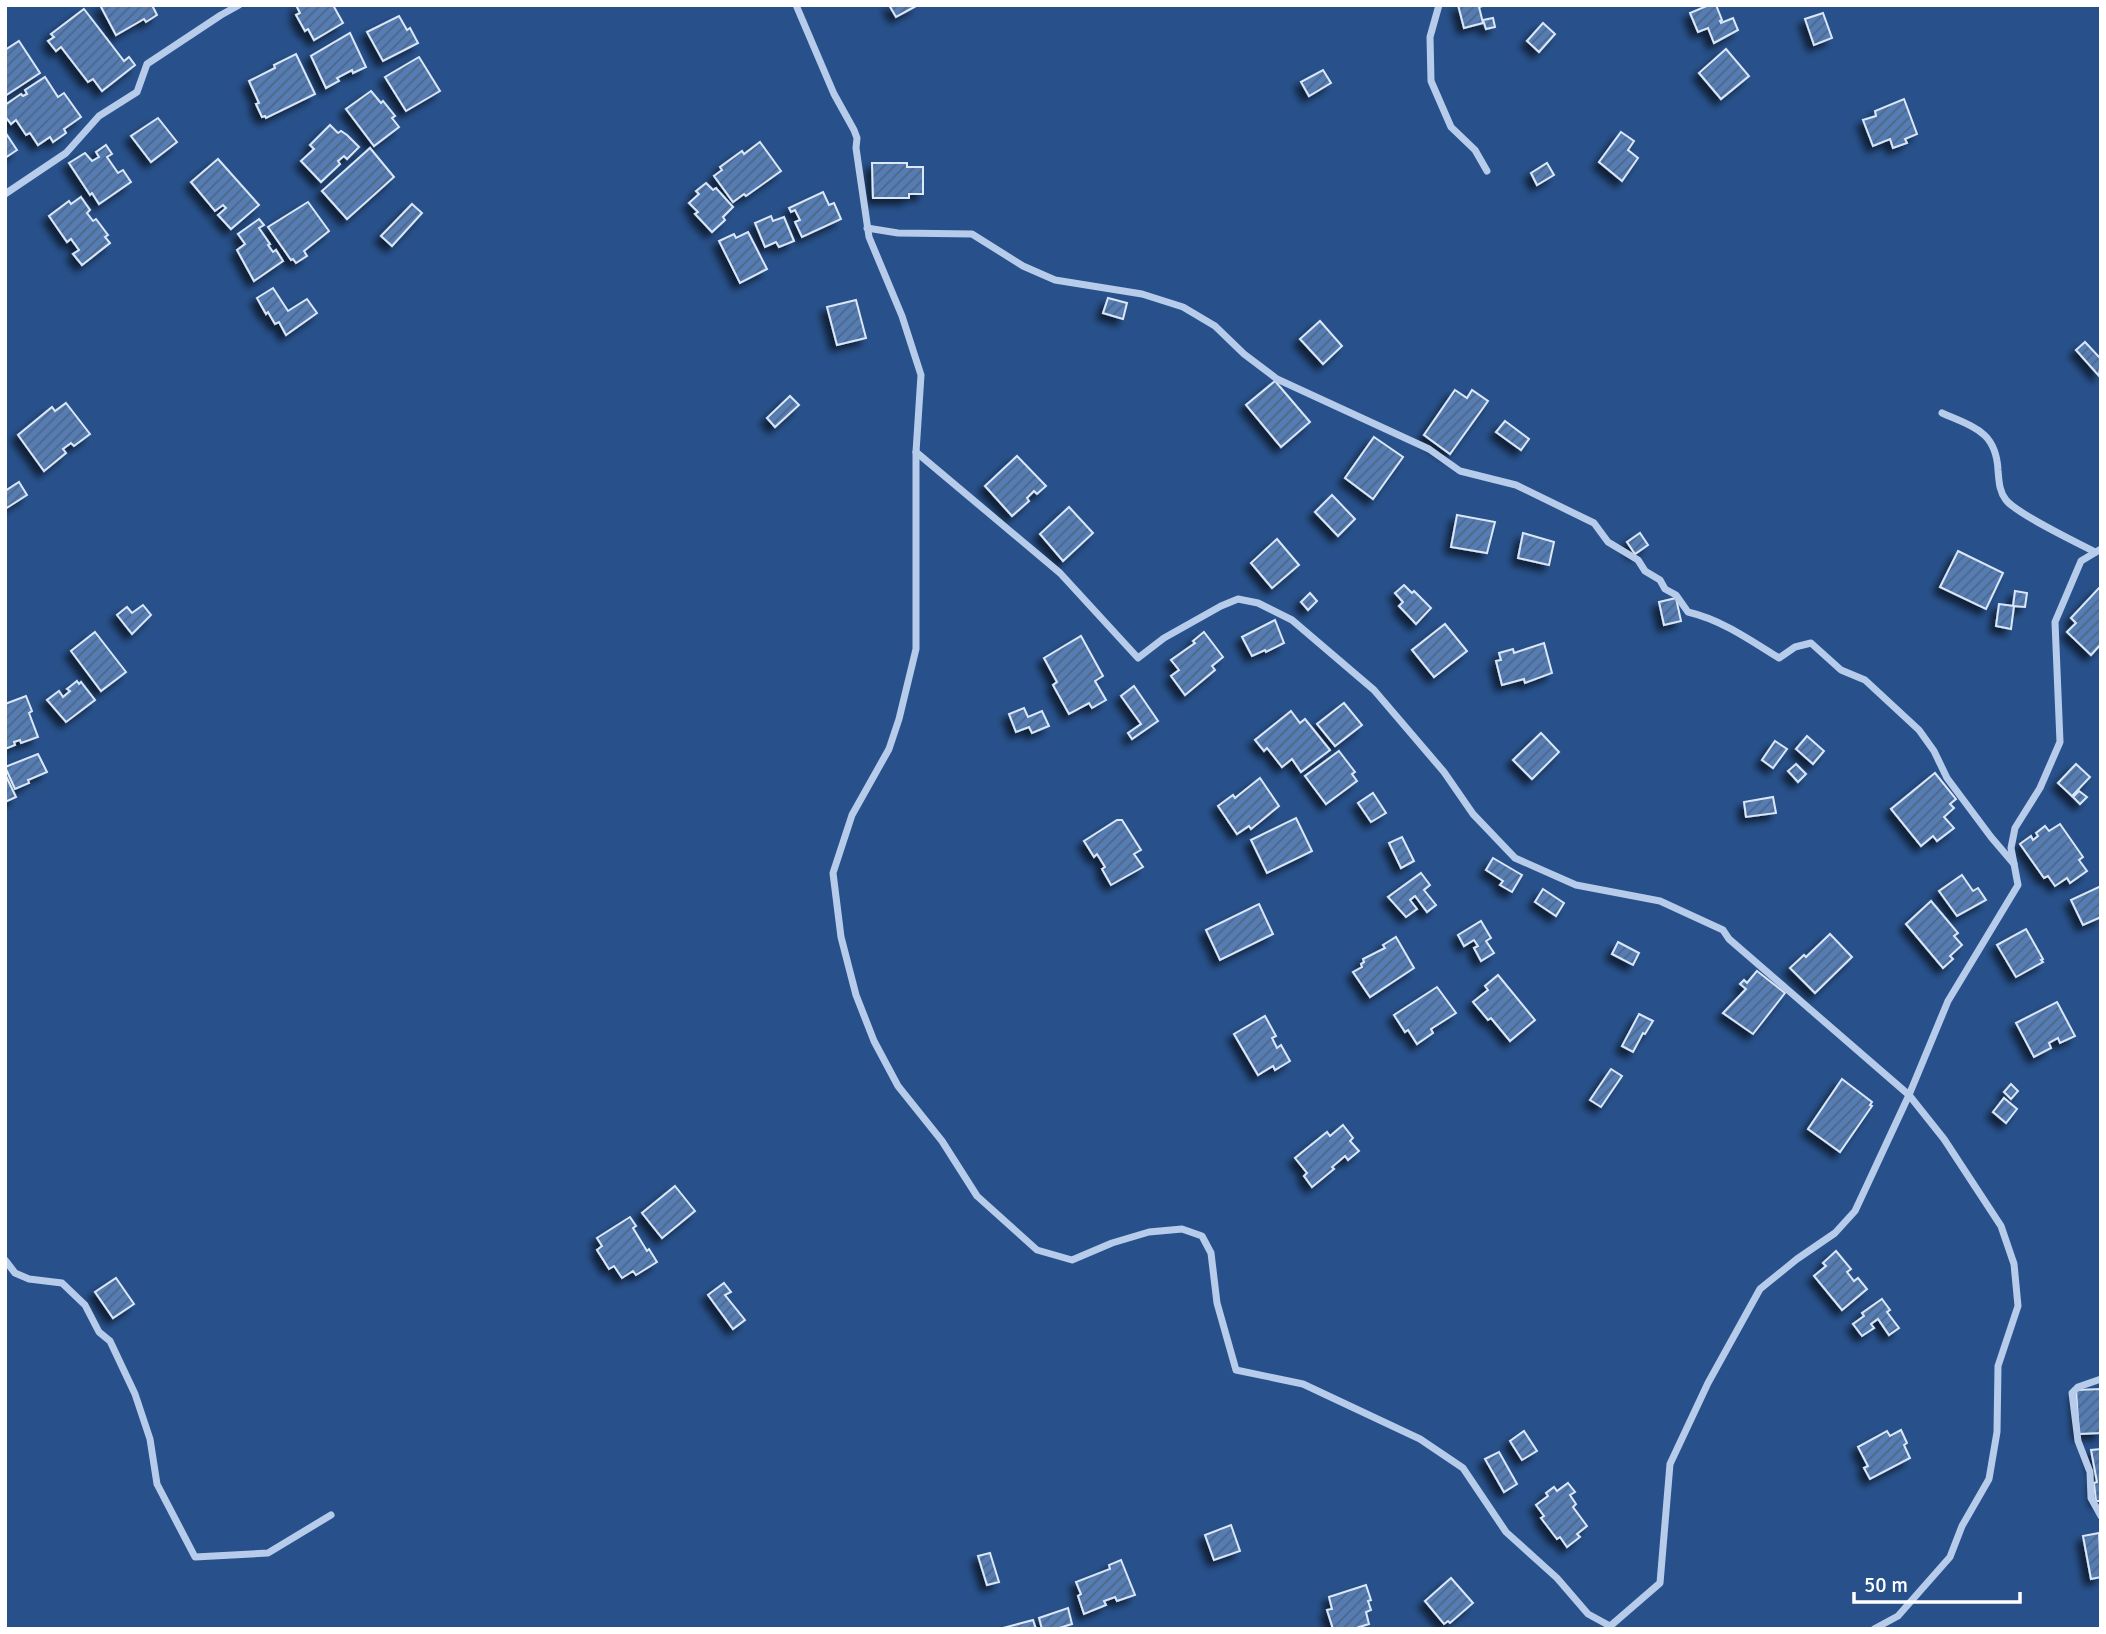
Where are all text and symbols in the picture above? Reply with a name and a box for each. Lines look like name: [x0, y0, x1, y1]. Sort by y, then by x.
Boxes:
scale bar: [1854, 1560, 2020, 1604]
text: 50 m: [1864, 1572, 1908, 1598]

